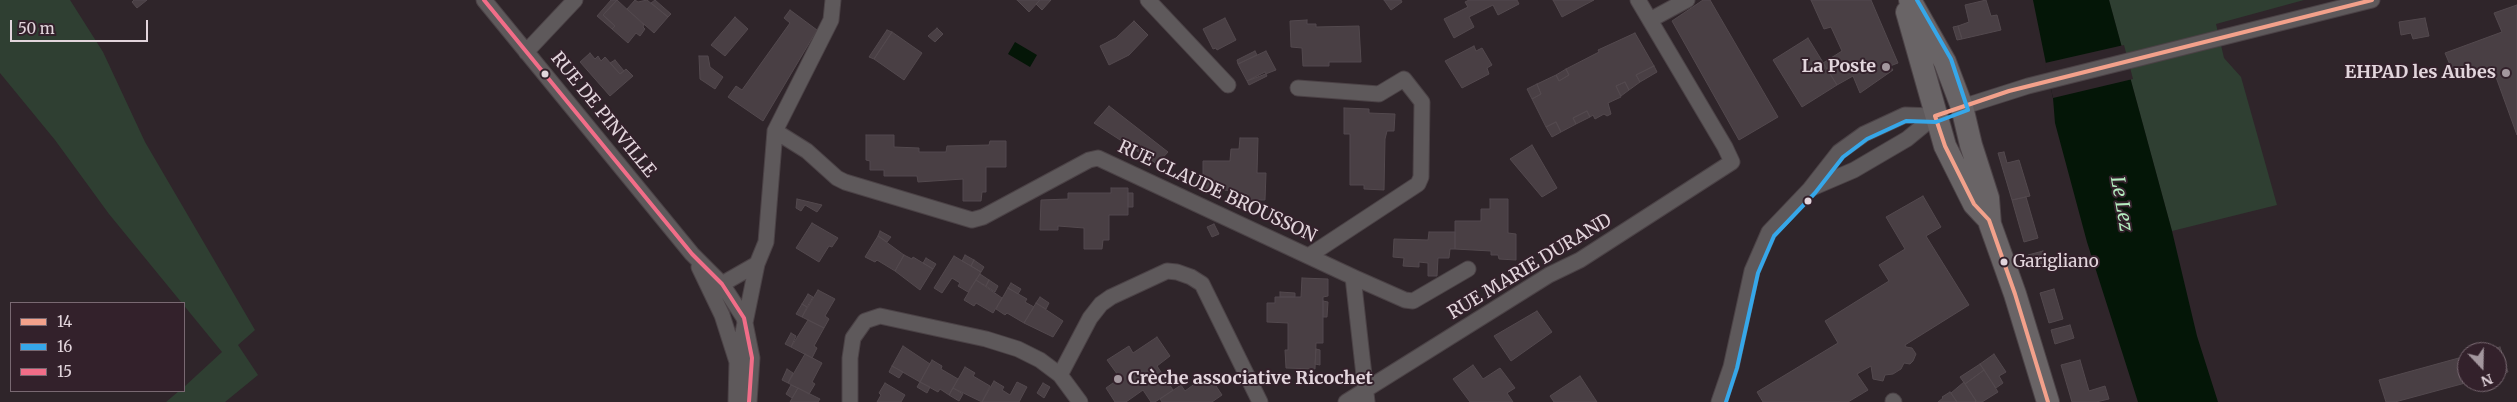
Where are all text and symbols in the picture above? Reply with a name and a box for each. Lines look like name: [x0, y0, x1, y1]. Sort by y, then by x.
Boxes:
scale bar: [12, 10, 150, 42]
text: 50 m: [18, 19, 55, 38]
street label: RUE DE PINVILLE: [546, 48, 660, 182]
place label: La Poste: [1801, 56, 1876, 78]
marker: La Poste: [1880, 61, 1892, 73]
place label: EHPAD les Aubes: [2344, 62, 2496, 84]
marker: EHPAD les Aubes: [2500, 67, 2512, 79]
unlabelled marker: [540, 69, 550, 79]
street label: RUE CLAUDE BROUSSON: [1114, 136, 1320, 248]
water label: Le Lez: [2105, 175, 2137, 233]
unlabelled marker: [1803, 196, 1813, 206]
street label: RUE MARIE DURAND: [1444, 210, 1616, 324]
place label: Garigliano: [2013, 252, 2099, 272]
marker: Garigliano: [1999, 257, 2009, 267]
legend: [10, 302, 185, 392]
text: 14: [57, 312, 72, 331]
text: 16: [57, 337, 72, 356]
north arrow: [2457, 342, 2507, 392]
text: 15: [57, 362, 72, 381]
place label: Crèche associative Ricochet: [1128, 368, 1373, 390]
text: N: [2479, 370, 2495, 390]
marker: Crèche associative Ricochet: [1112, 373, 1124, 385]

